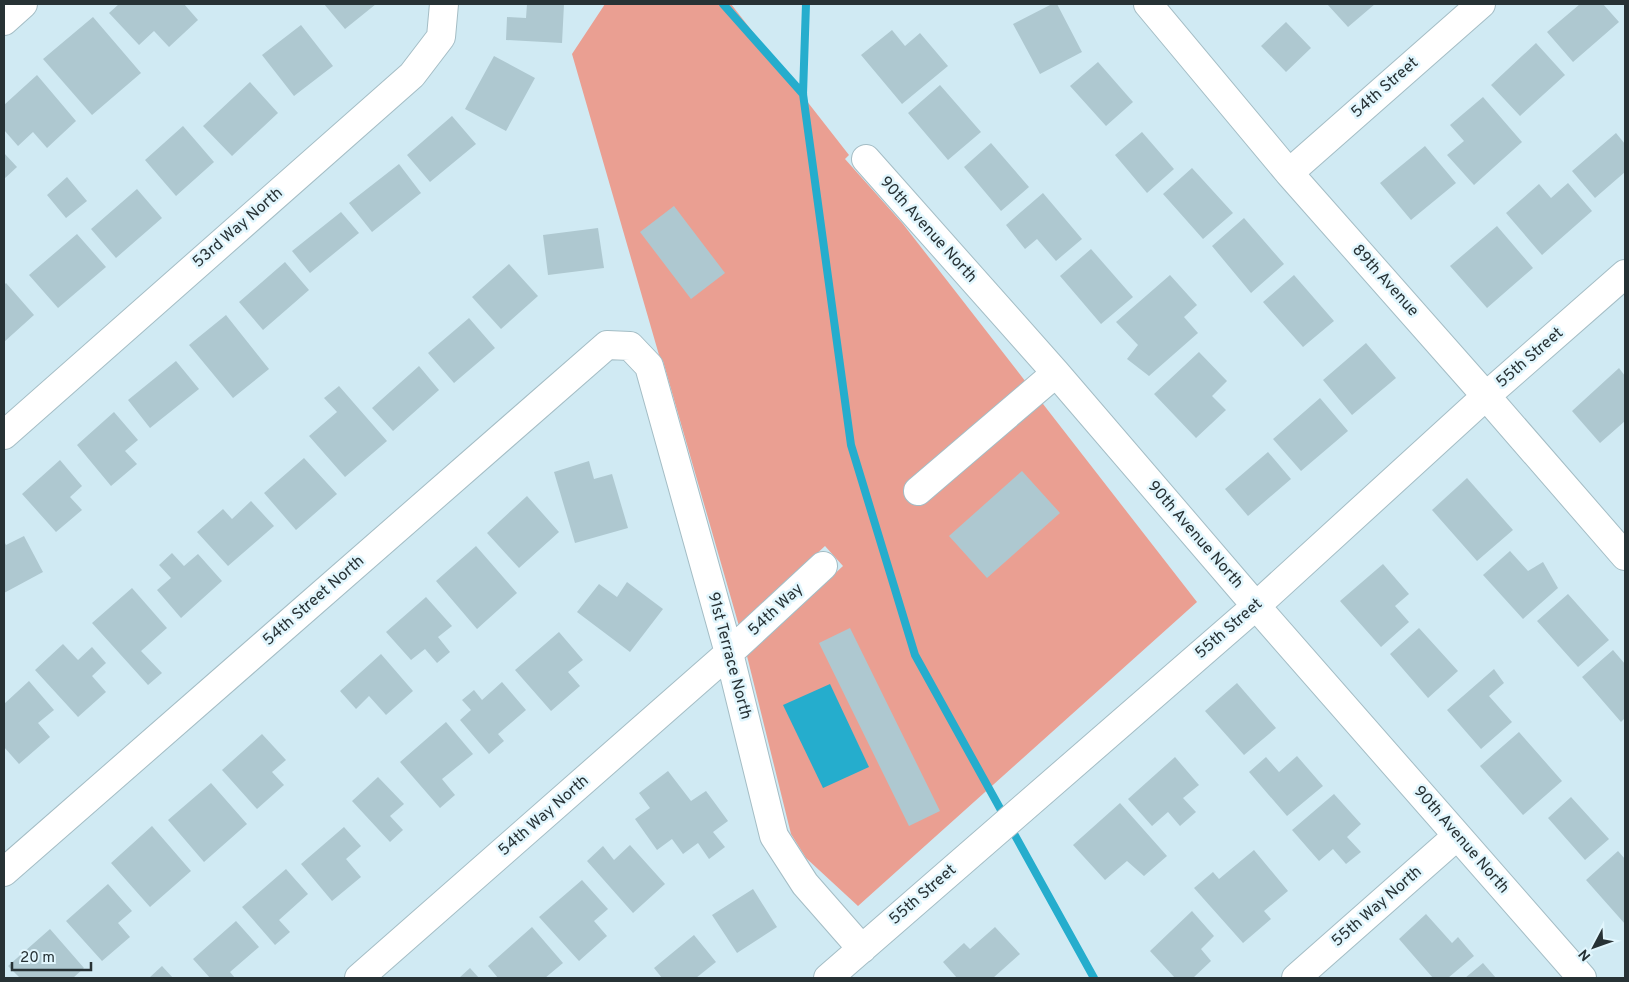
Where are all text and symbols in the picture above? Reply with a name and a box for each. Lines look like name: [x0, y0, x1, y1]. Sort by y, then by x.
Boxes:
street label: 54th Street: [1347, 53, 1423, 123]
street label: 90th Avenue North: [875, 173, 981, 287]
street label: 53rd Way North: [189, 183, 287, 273]
street label: 89th Avenue: [1347, 241, 1423, 321]
street label: 55th Street: [1492, 323, 1568, 393]
street label: 90th Avenue North: [1143, 477, 1247, 593]
street label: 54th Street North: [259, 551, 369, 651]
street label: 54th Way: [744, 579, 808, 641]
street label: 91st Terrace North: [702, 590, 756, 722]
street label: 55th Street: [1191, 594, 1267, 664]
street label: 54th Way North: [495, 771, 593, 861]
street label: 90th Avenue North: [1409, 782, 1513, 898]
street label: 55th Street: [885, 860, 961, 930]
street label: 55th Way North: [1328, 862, 1426, 952]
north arrow: [1569, 922, 1619, 972]
scale bar: [12, 940, 91, 972]
text: N: [1576, 945, 1595, 964]
text: 20 m: [20, 949, 55, 968]

